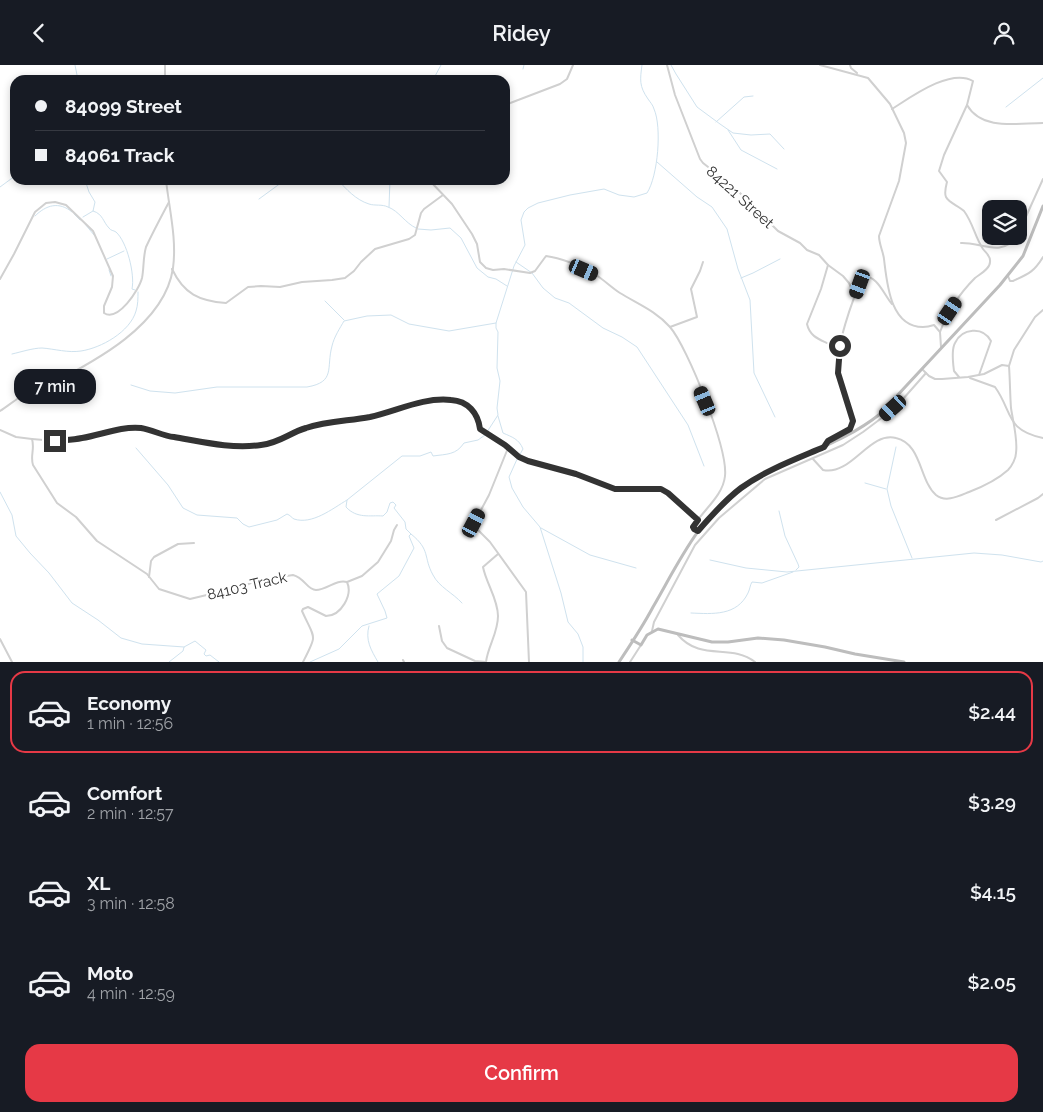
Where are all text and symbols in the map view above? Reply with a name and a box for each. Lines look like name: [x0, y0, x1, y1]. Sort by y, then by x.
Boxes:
icon: back: [25, 19, 53, 47]
icon: person: [990, 19, 1018, 47]
text: Ridey: [492, 20, 551, 46]
text: 84099 Street: [65, 95, 182, 117]
text: 84061 Track: [65, 144, 174, 166]
street label: 84221 Street: [703, 162, 777, 232]
map controls: [982, 200, 1027, 245]
button: layers: [982, 200, 1027, 245]
car: [567, 257, 600, 283]
car: [847, 267, 872, 301]
car: [935, 294, 964, 328]
route start: [829, 335, 851, 357]
callout: 7 min: [14, 369, 96, 403]
text: 7 min: [35, 377, 75, 396]
car: [692, 384, 717, 418]
car: [876, 392, 909, 424]
route end: [44, 430, 66, 452]
car: [460, 506, 487, 540]
street label: 84103 Track: [205, 568, 289, 604]
icon: car: [27, 690, 72, 735]
text: Economy: [87, 692, 171, 714]
text: $2.44: [968, 701, 1016, 723]
text: 1 min · 12:56: [87, 714, 173, 733]
icon: car: [27, 780, 72, 825]
text: Comfort: [87, 782, 162, 804]
text: $3.29: [968, 791, 1016, 813]
text: 2 min · 12:57: [87, 804, 174, 823]
icon: car: [27, 870, 72, 915]
text: XL: [87, 872, 110, 894]
text: $4.15: [970, 881, 1016, 903]
text: 3 min · 12:58: [87, 894, 175, 913]
icon: car: [27, 960, 72, 1005]
text: Moto: [87, 962, 133, 984]
text: $2.05: [967, 971, 1016, 993]
text: 4 min · 12:59: [87, 984, 175, 1003]
button: Confirm: [25, 1044, 1018, 1102]

